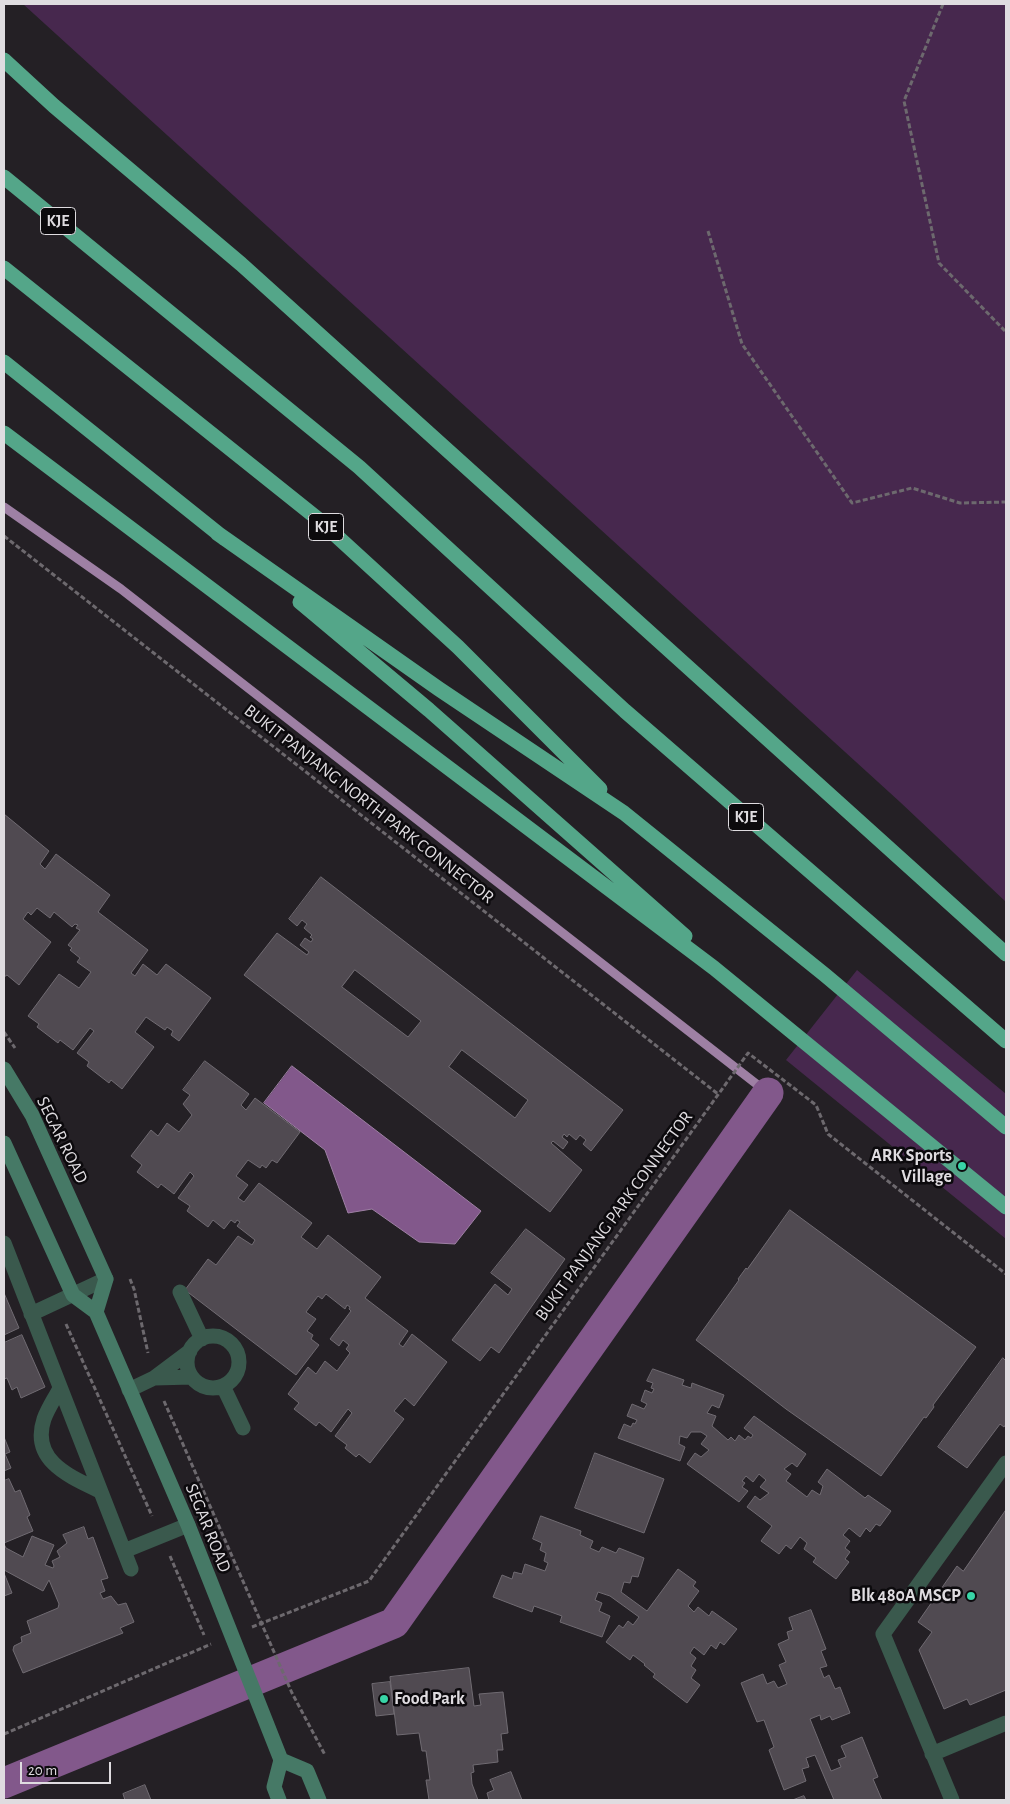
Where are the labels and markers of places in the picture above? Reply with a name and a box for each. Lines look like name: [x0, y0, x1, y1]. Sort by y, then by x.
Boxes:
place label: ARK Sports Village: [871, 1145, 952, 1188]
marker: ARK Sports Village: [956, 1160, 968, 1172]
place label: Blk 480A MSCP: [851, 1585, 961, 1607]
marker: Blk 480A MSCP: [965, 1590, 977, 1602]
place label: Food Park: [394, 1688, 465, 1710]
marker: Food Park: [378, 1693, 390, 1705]

